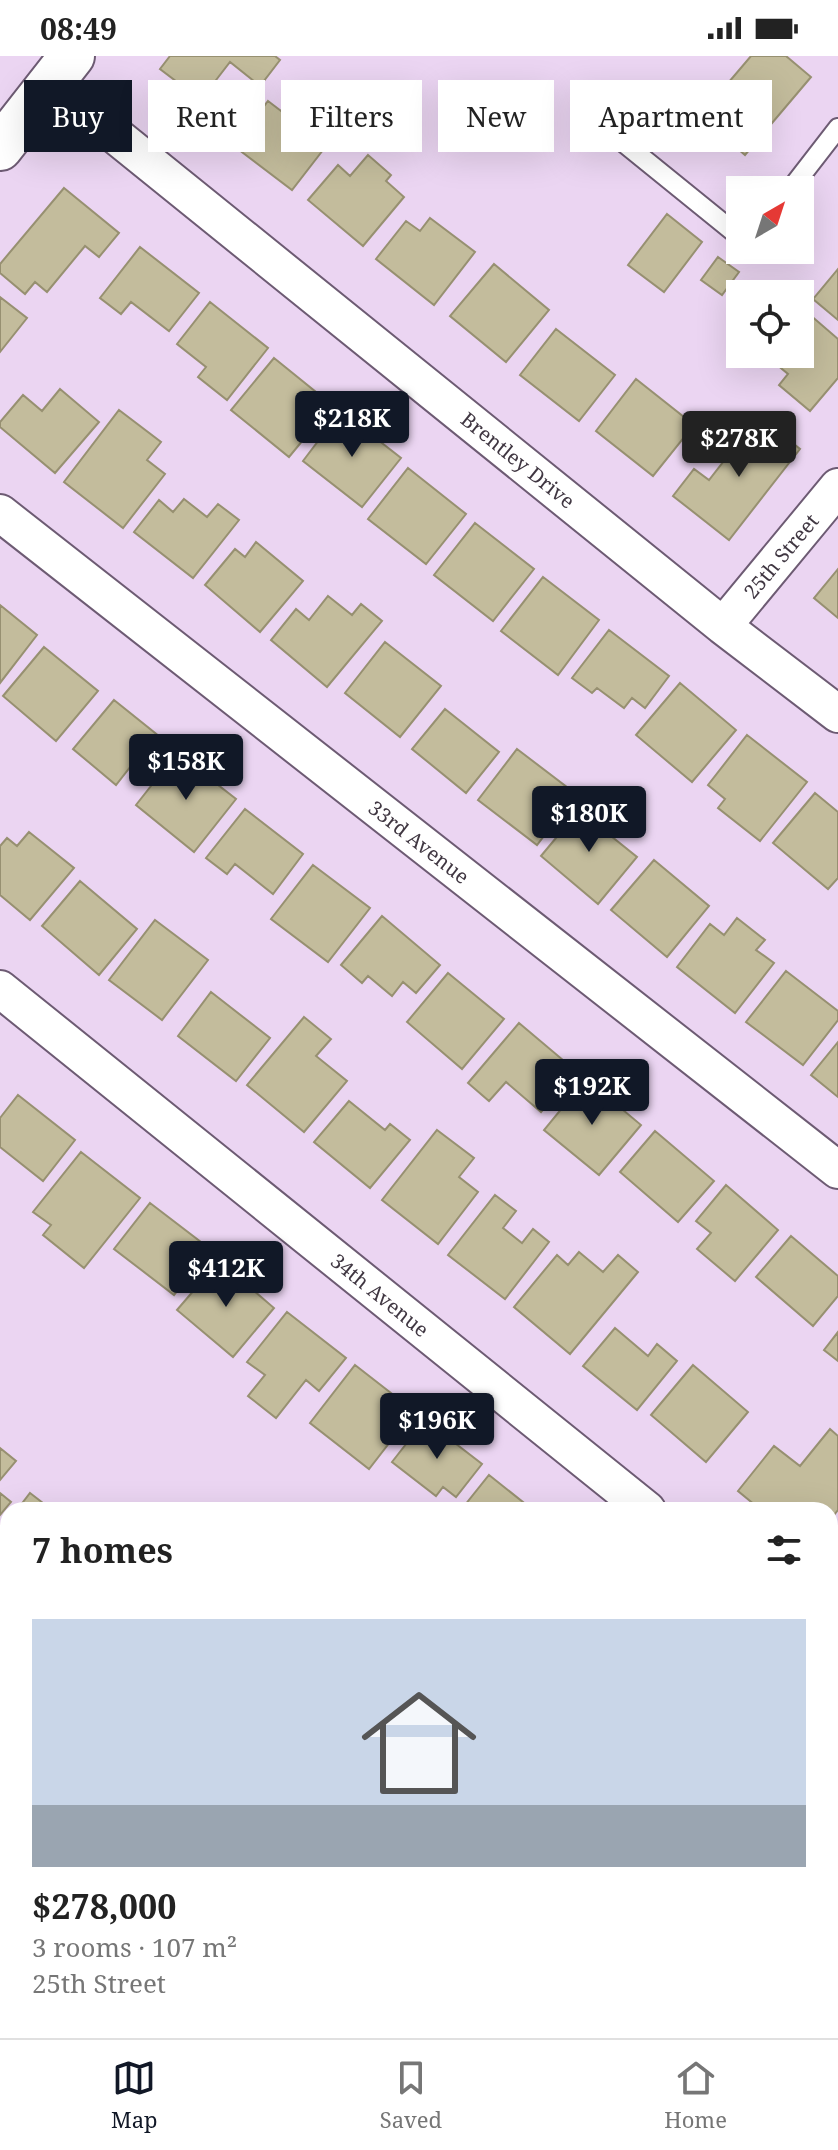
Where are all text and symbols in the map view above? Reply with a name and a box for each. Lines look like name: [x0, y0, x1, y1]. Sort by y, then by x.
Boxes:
text: 08:49: [40, 8, 117, 49]
chip: Buy: [24, 80, 132, 152]
chip: Rent: [148, 80, 265, 152]
chip: Filters: [281, 80, 422, 152]
chip: New: [438, 80, 554, 152]
chip: Apartment: [570, 80, 772, 152]
north arrow: [726, 176, 814, 264]
map controls: [726, 176, 814, 368]
button: locate: [726, 280, 814, 368]
pin: $218K: [296, 391, 408, 459]
text: $218K: [313, 399, 391, 435]
street label: Brentley Drive: [455, 406, 581, 514]
pin: $278K: [683, 411, 795, 479]
text: $278K: [700, 419, 778, 455]
street label: 25th Street: [738, 508, 824, 604]
pin: $158K: [130, 734, 242, 802]
text: $158K: [147, 742, 225, 778]
pin: $180K: [533, 786, 645, 854]
street label: 33rd Avenue: [363, 794, 475, 890]
text: $180K: [550, 794, 628, 830]
pin: $192K: [536, 1059, 648, 1127]
text: $192K: [553, 1067, 631, 1103]
pin: $412K: [170, 1241, 282, 1309]
street label: 34th Avenue: [325, 1247, 435, 1343]
text: $412K: [187, 1249, 265, 1285]
pin: $196K: [381, 1393, 493, 1461]
text: $196K: [398, 1401, 476, 1437]
text: 7 homes: [32, 1527, 173, 1573]
icon: filters: [762, 1528, 806, 1572]
icon: home: [347, 1671, 491, 1815]
text: $278,000: [32, 1883, 176, 1929]
text: 3 rooms · 107 m²: [32, 1929, 237, 1965]
text: 25th Street: [32, 1965, 166, 2001]
tab: Map: [111, 2056, 158, 2134]
tab: Saved: [380, 2056, 442, 2134]
tab: Home: [664, 2056, 727, 2134]

